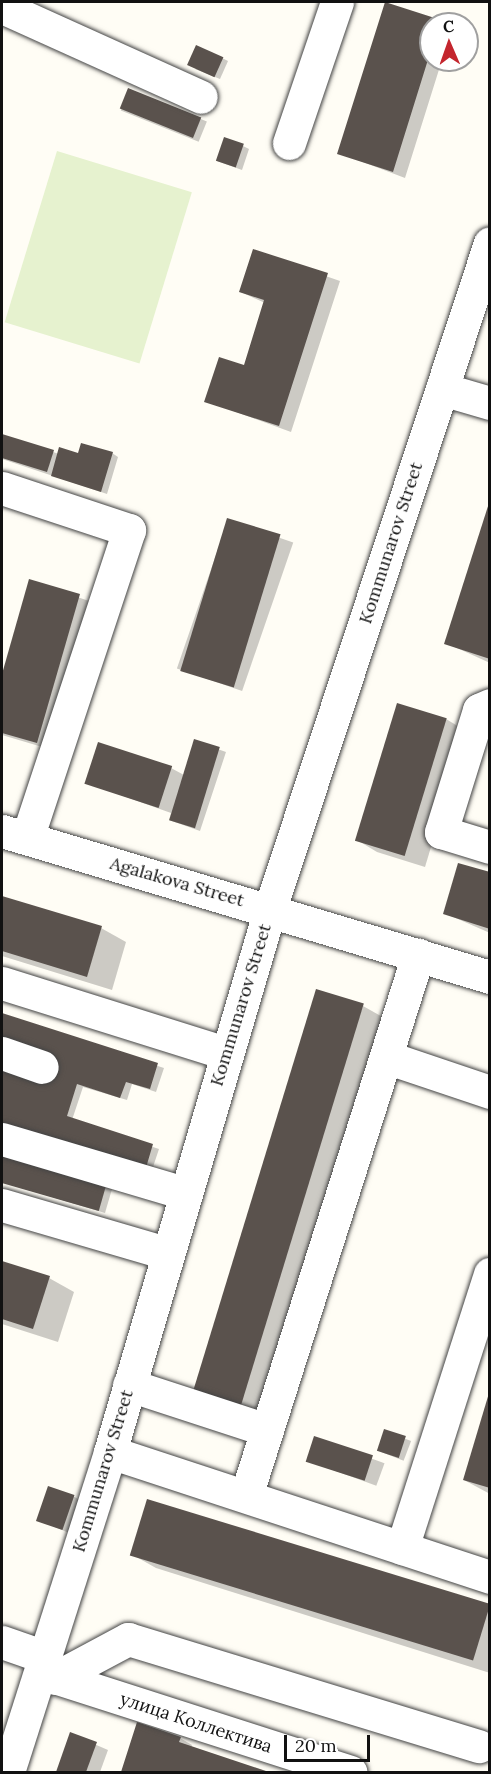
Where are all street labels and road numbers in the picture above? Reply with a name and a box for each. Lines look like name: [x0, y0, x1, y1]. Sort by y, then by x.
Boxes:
street label: Kommunarov Street: [355, 459, 427, 627]
street label: Agalakova Street: [107, 853, 247, 911]
street label: Kommunarov Street: [206, 921, 276, 1089]
street label: Kommunarov Street: [68, 1387, 138, 1555]
street label: улица Коллектива: [117, 1688, 275, 1758]

